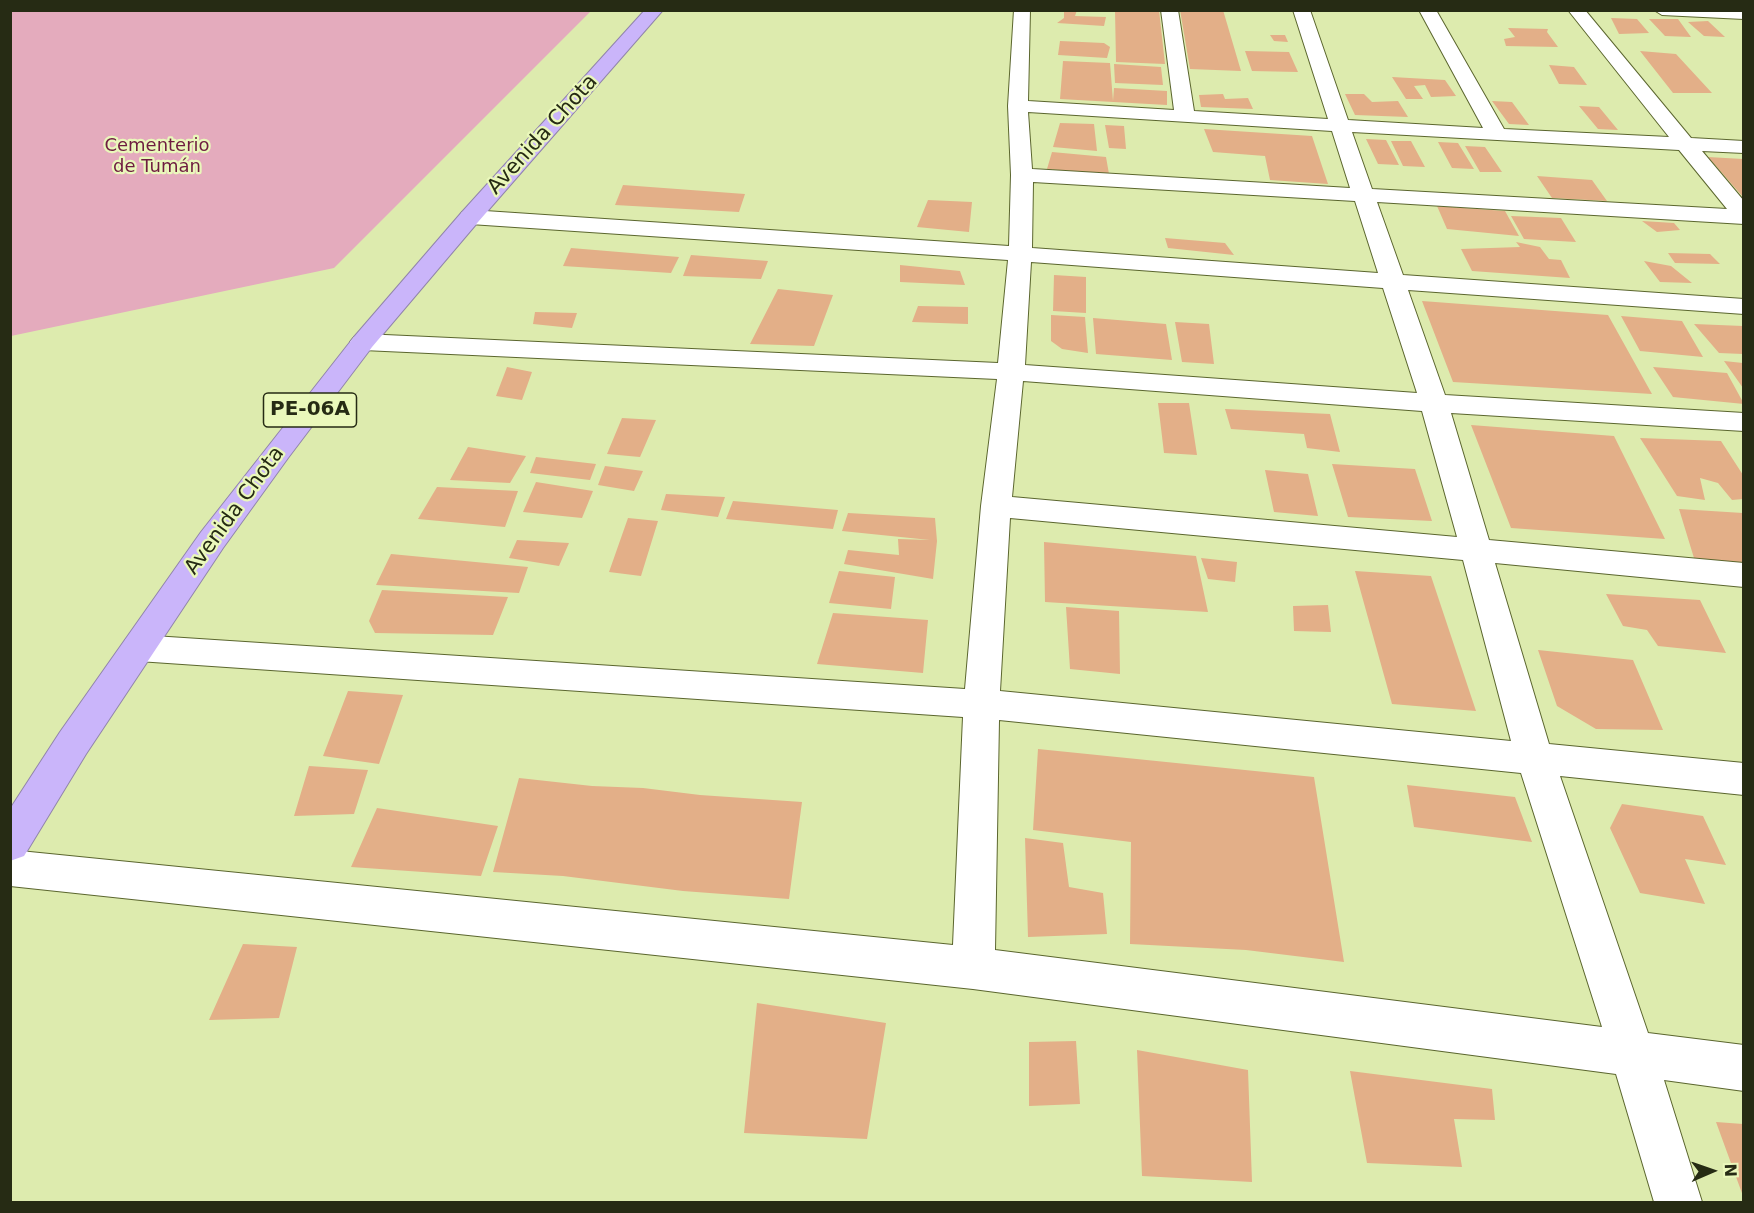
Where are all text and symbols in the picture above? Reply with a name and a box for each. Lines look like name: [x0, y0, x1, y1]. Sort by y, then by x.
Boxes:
street label: Avenida Chota: [483, 70, 603, 200]
park label: Cementerio de Tumán: [104, 135, 210, 178]
road number: PE-06A: [264, 393, 356, 427]
street label: Avenida Chota: [180, 442, 290, 580]
north arrow: [1682, 1141, 1742, 1201]
text: N: [1721, 1163, 1740, 1177]

